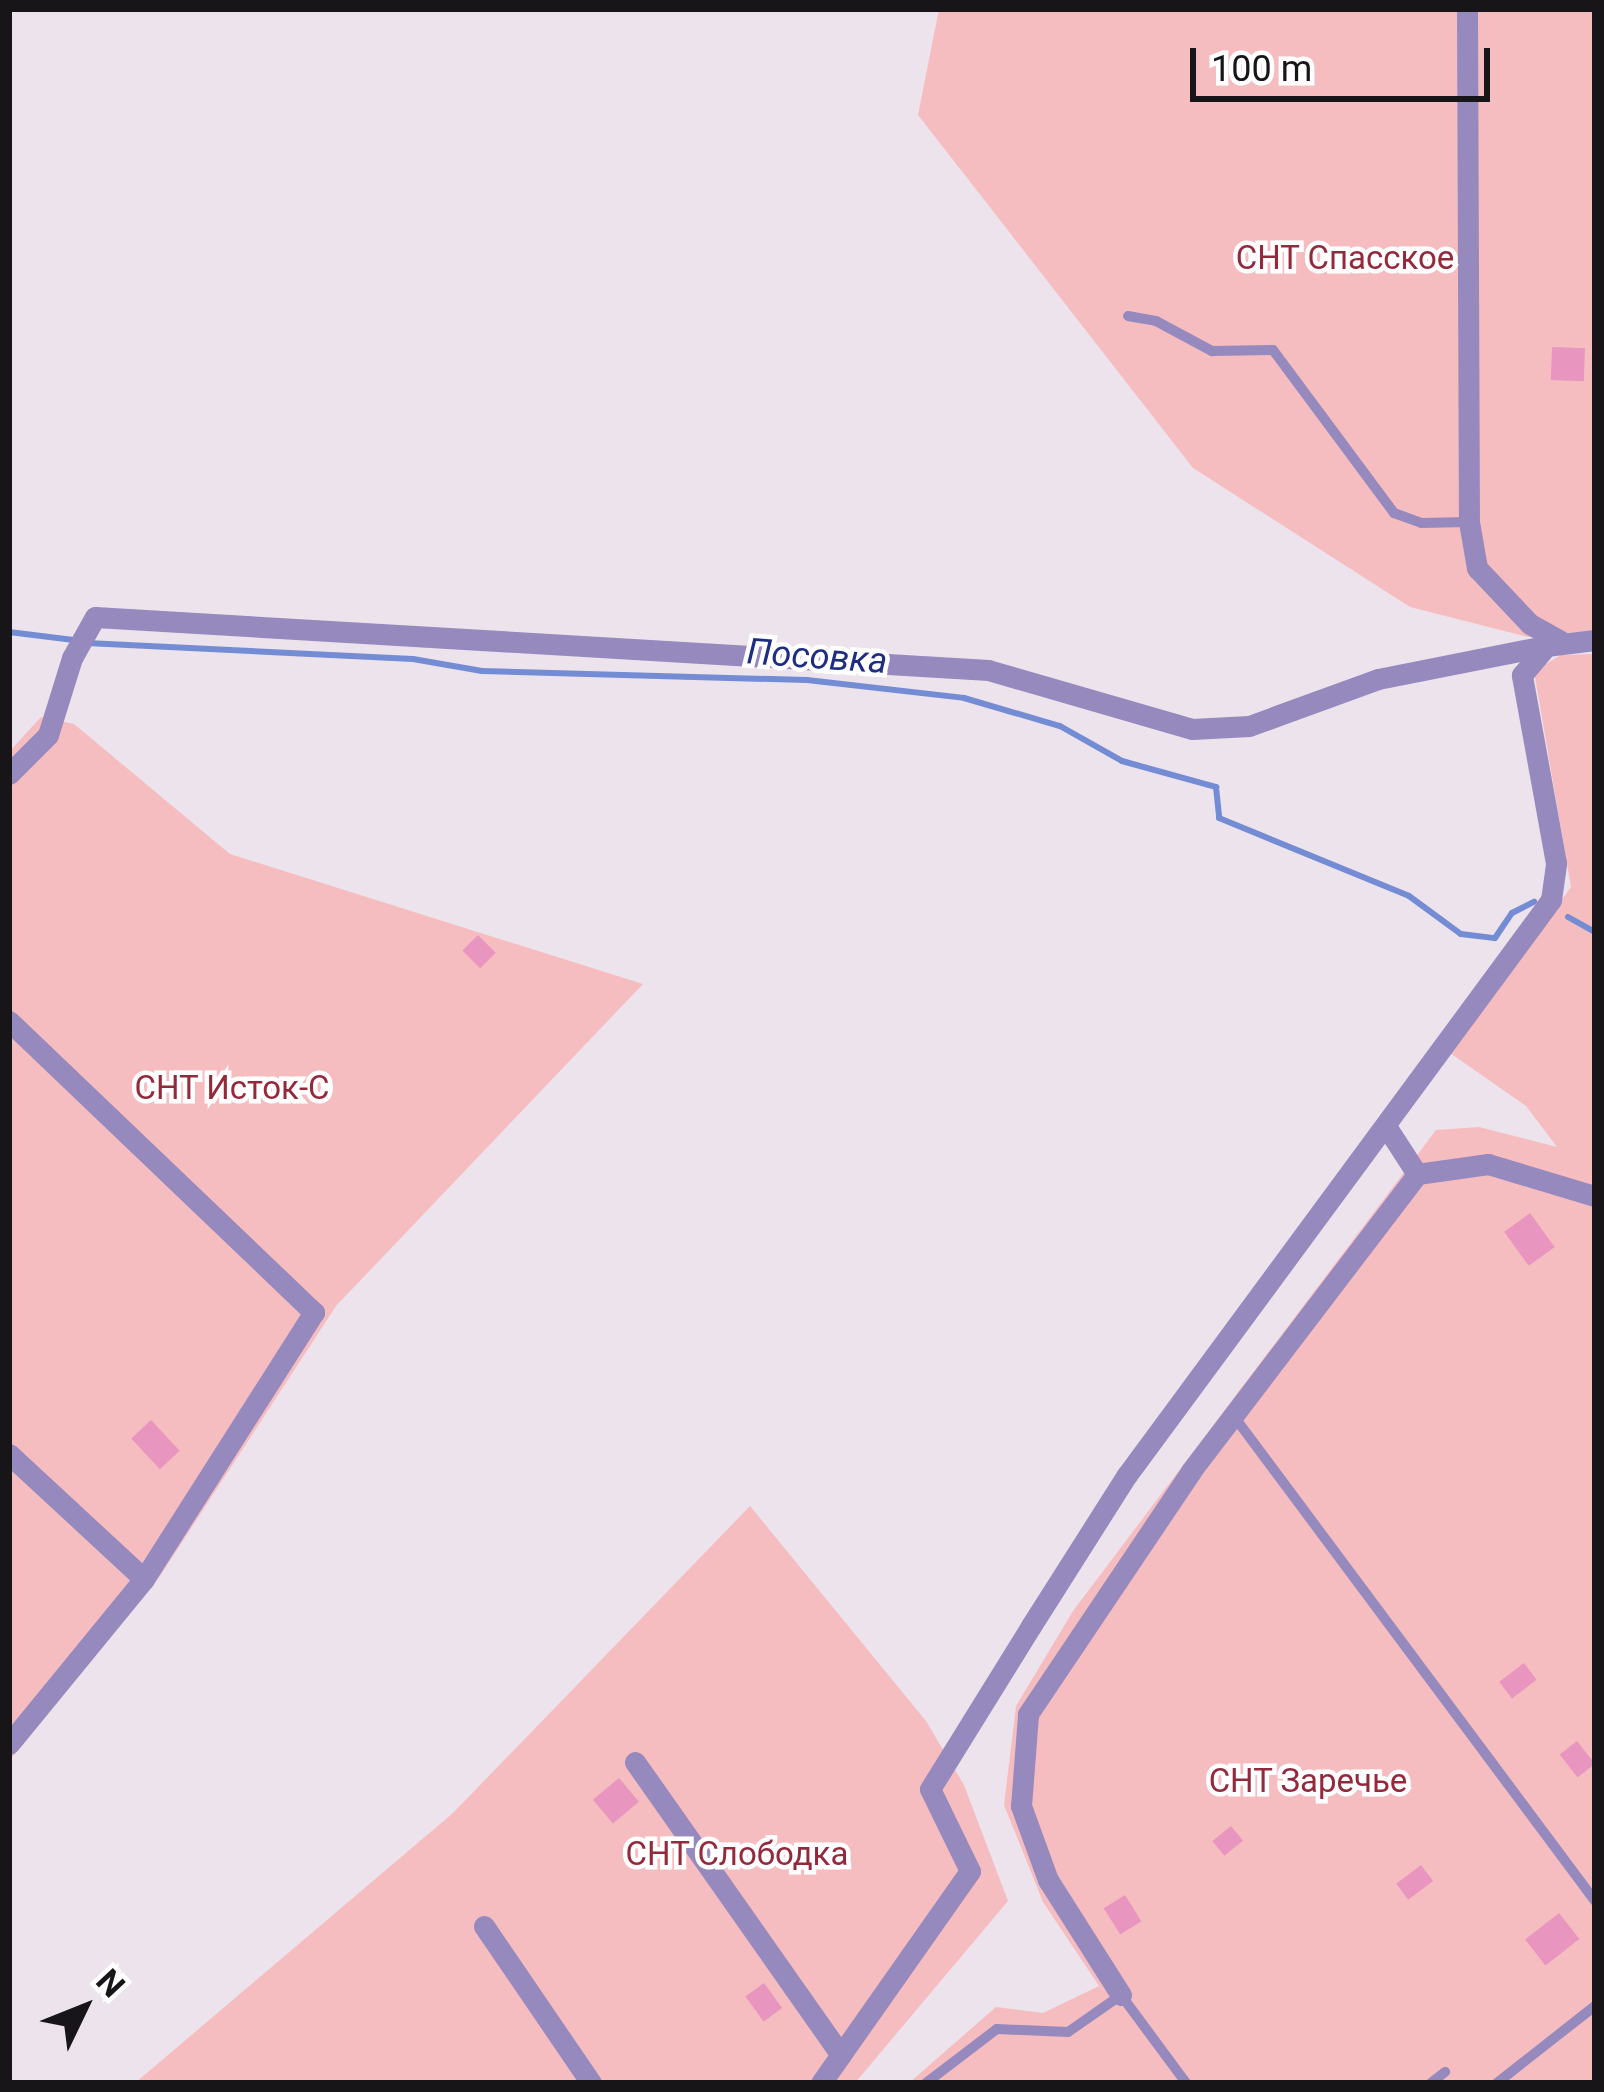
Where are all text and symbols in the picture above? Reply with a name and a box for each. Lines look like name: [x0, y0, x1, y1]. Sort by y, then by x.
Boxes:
scale bar: [1196, 24, 1496, 98]
text: 100 m: [1211, 48, 1312, 90]
park label: СНТ Спасское: [1235, 238, 1455, 278]
water label: Посовка: [745, 631, 889, 683]
park label: СНТ Исток-С: [134, 1068, 330, 1108]
park label: СНТ Заречье: [1208, 1761, 1408, 1801]
park label: СНТ Слободка: [625, 1834, 849, 1874]
north arrow: [24, 1948, 144, 2068]
text: N: [88, 1961, 133, 2005]

